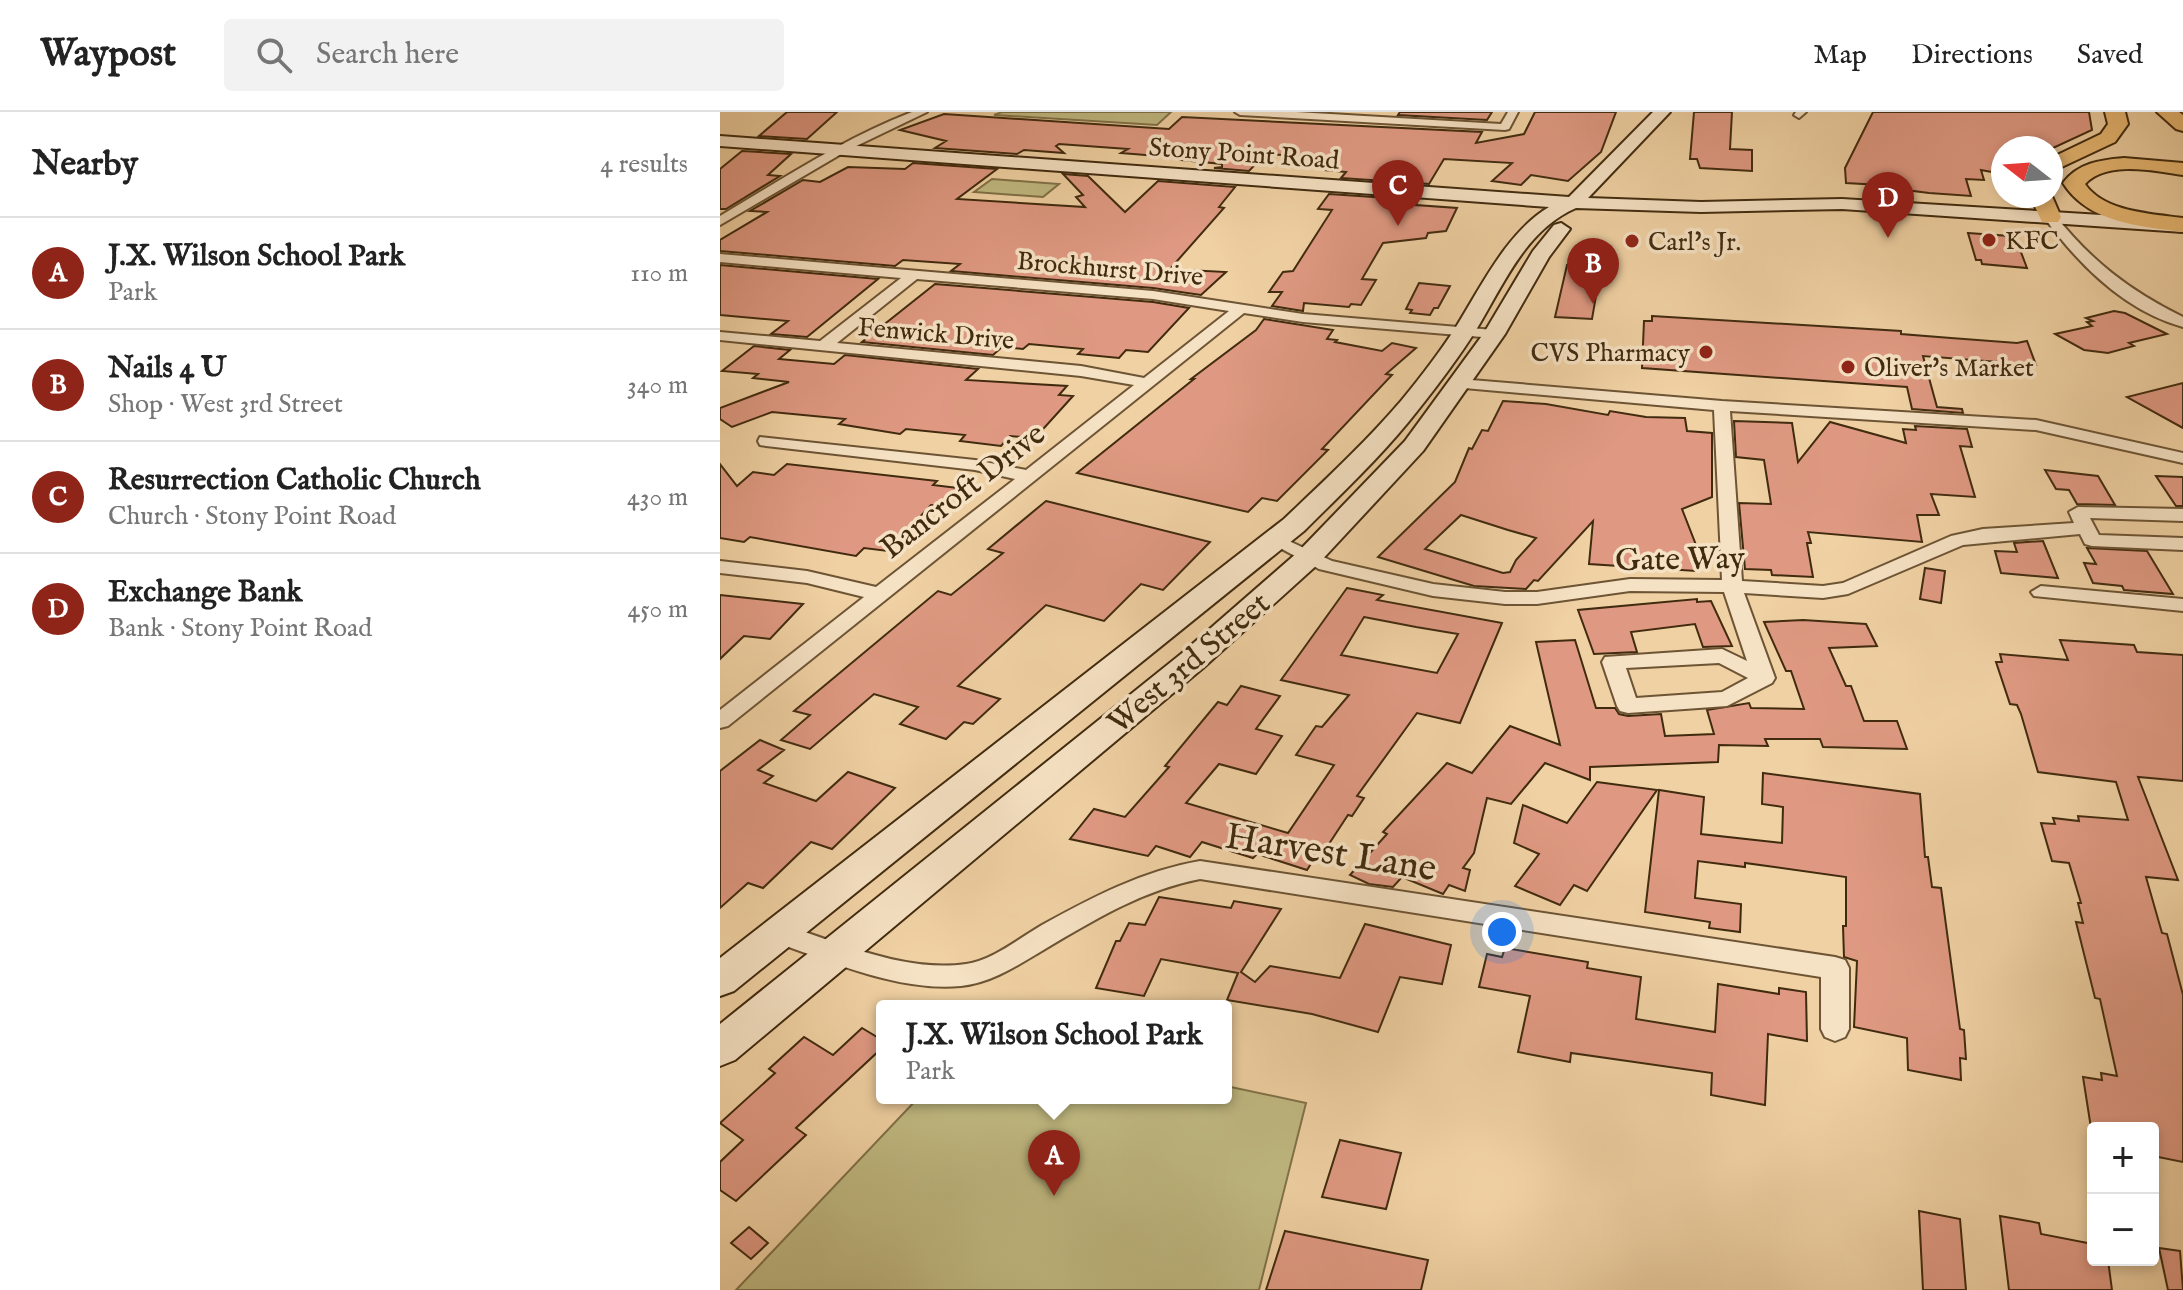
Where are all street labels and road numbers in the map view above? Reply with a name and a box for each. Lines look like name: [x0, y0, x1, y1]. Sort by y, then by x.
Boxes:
street label: Stony Point Road: [1148, 131, 1340, 178]
street label: Brockhurst Drive: [1015, 245, 1204, 294]
street label: Fenwick Drive: [856, 311, 1016, 358]
street label: Bancroft Drive: [873, 415, 1054, 569]
street label: Gate Way: [1615, 539, 1745, 582]
street label: West 3rd Street: [1100, 584, 1279, 744]
street label: Harvest Lane: [1222, 814, 1439, 894]

